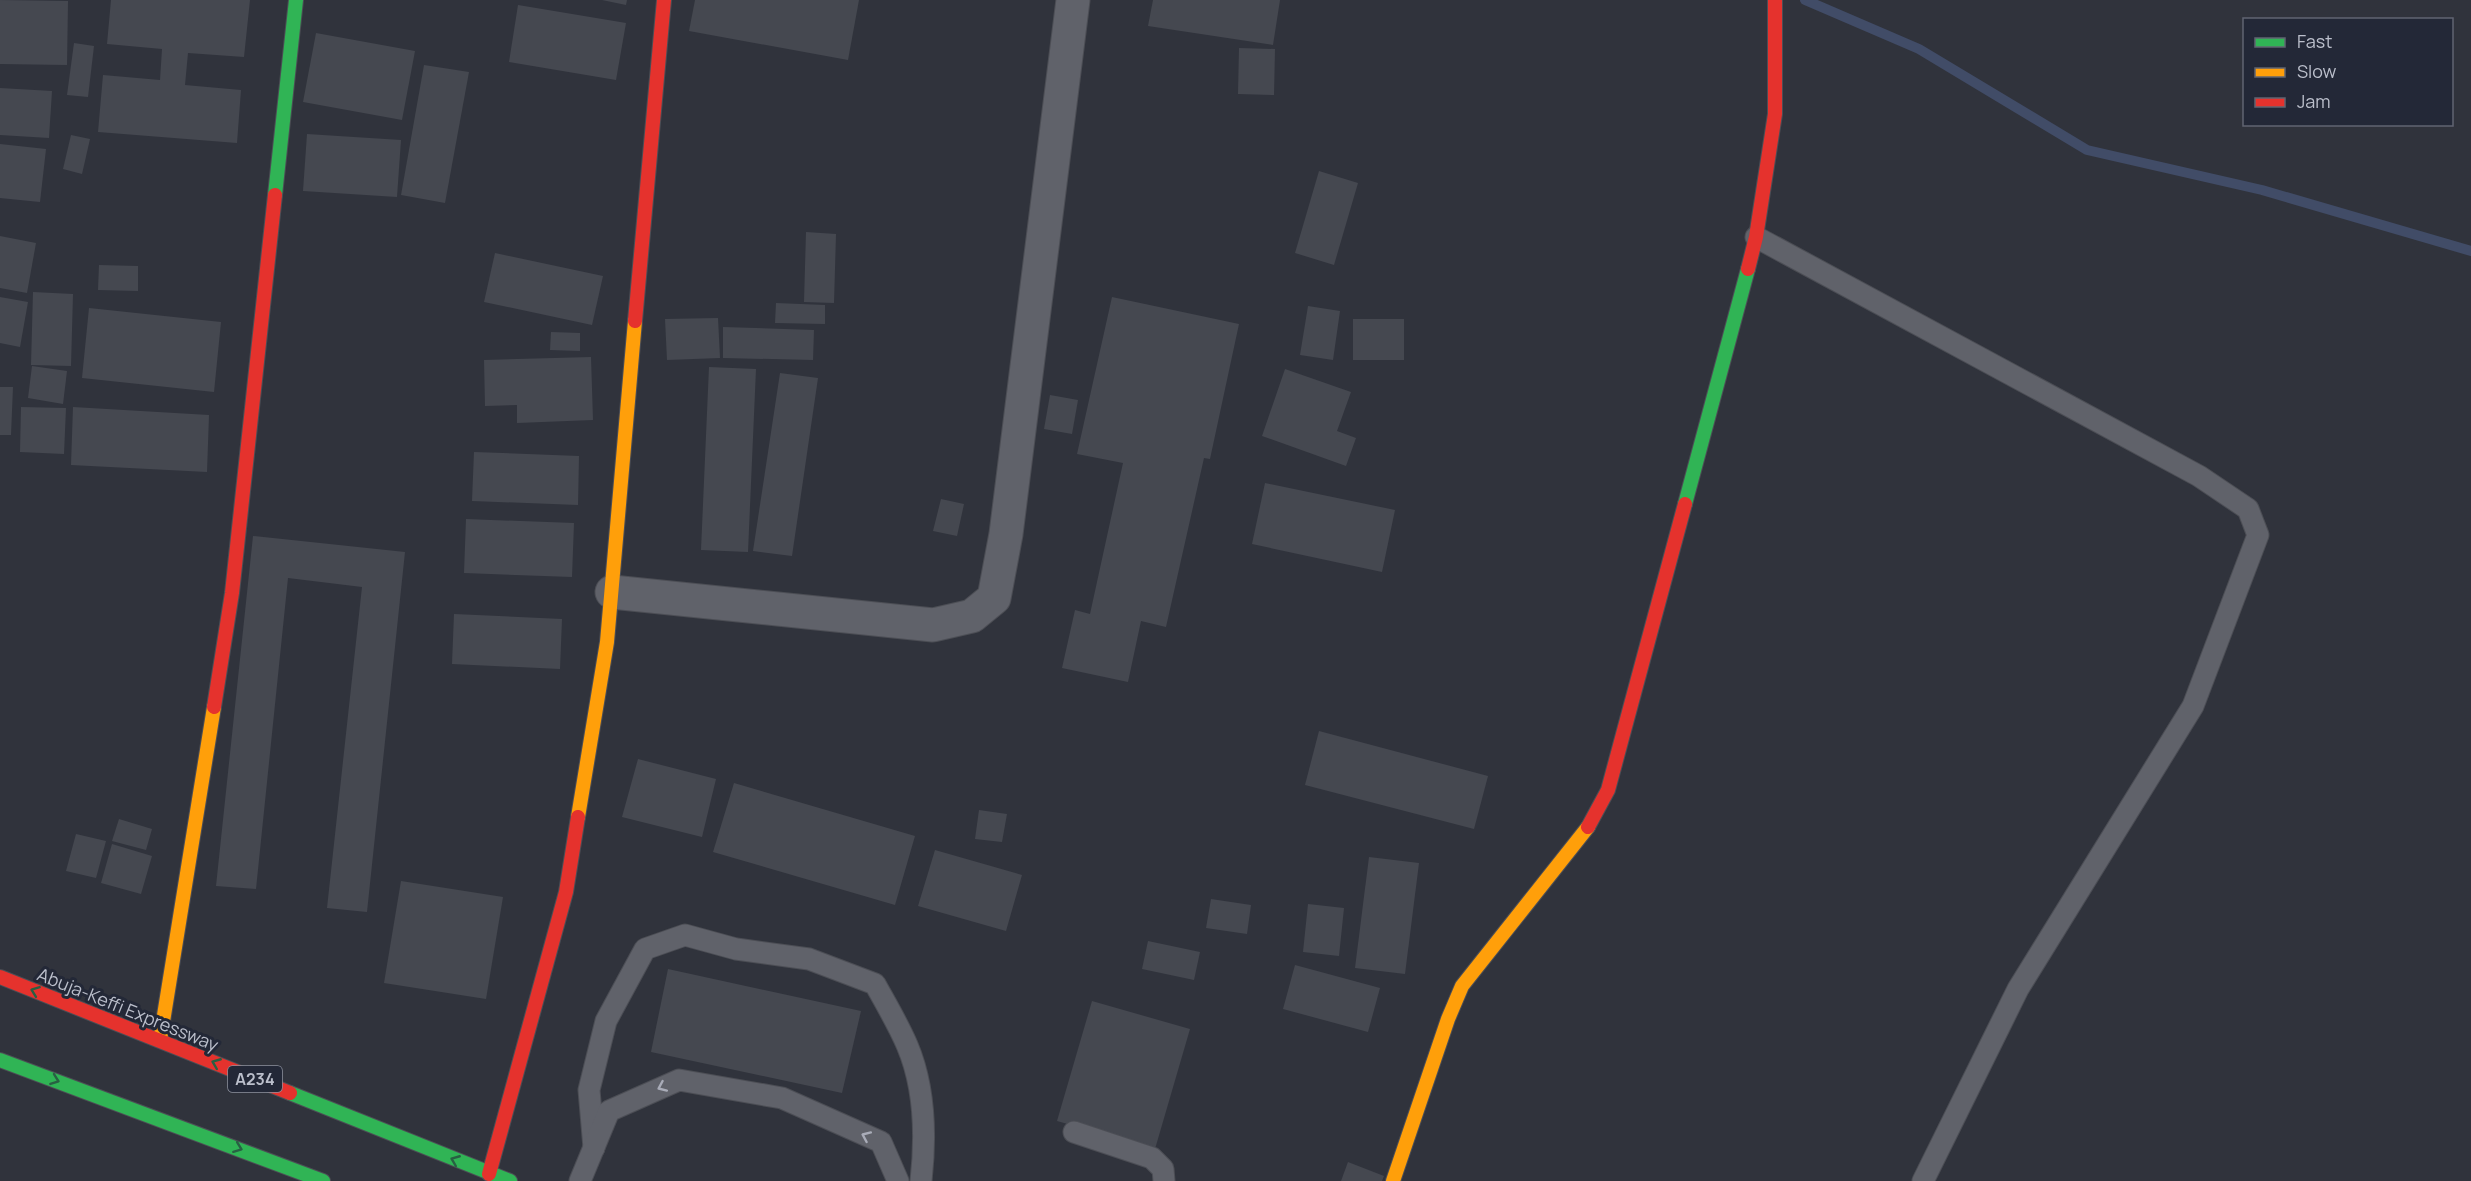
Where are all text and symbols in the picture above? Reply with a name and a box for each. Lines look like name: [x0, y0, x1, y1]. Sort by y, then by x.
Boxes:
legend: [2243, 18, 2453, 126]
text: Fast: [2297, 29, 2332, 53]
text: Slow: [2297, 59, 2337, 83]
text: Jam: [2297, 89, 2331, 113]
street label: Abuja-Keffi Expressway: [34, 962, 223, 1057]
one-way arrow: [30, 986, 41, 998]
one-way arrow: [211, 1058, 222, 1070]
road number: A234: [228, 1066, 282, 1092]
one-way arrow: [49, 1073, 60, 1086]
one-way arrow: [657, 1080, 668, 1092]
one-way arrow: [862, 1131, 873, 1143]
one-way arrow: [232, 1140, 243, 1153]
one-way arrow: [450, 1155, 461, 1167]

